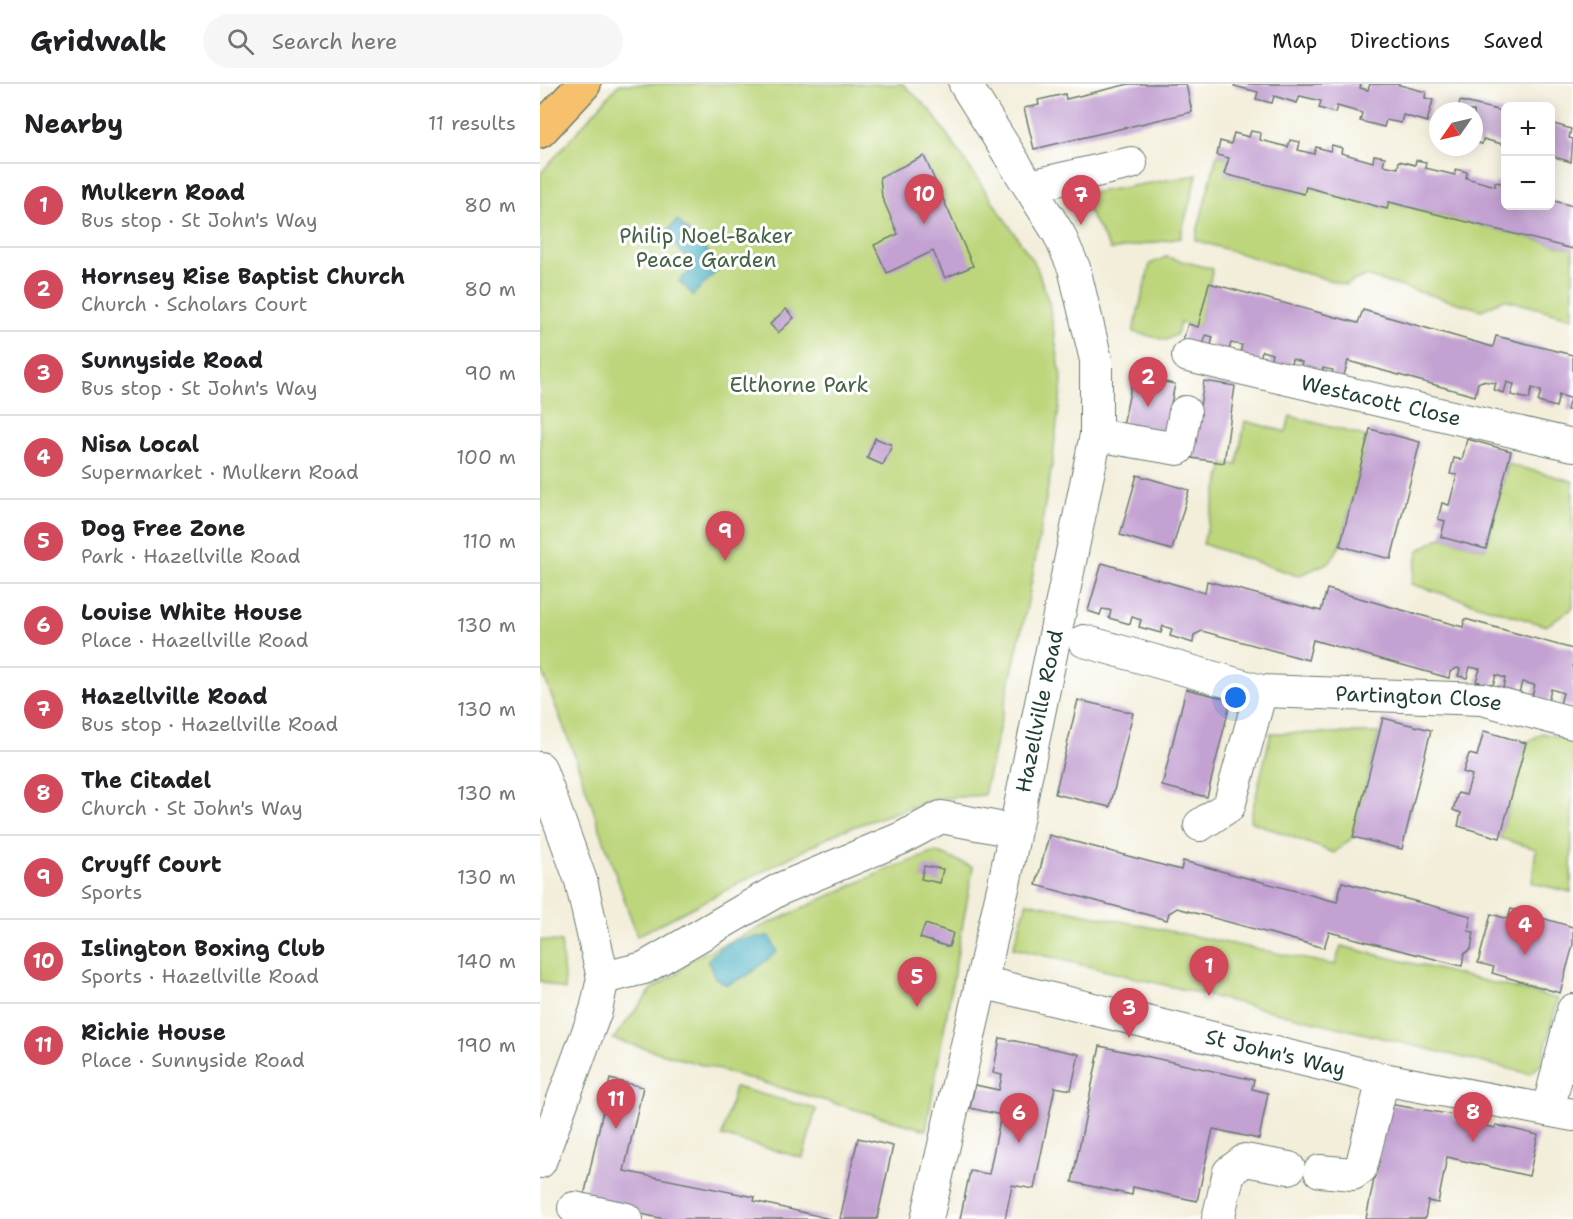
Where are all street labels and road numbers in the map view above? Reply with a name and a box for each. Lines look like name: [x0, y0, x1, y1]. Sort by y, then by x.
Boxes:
street label: Westacott Close: [1298, 369, 1464, 433]
street label: Hazellville Road: [1009, 628, 1070, 795]
street label: Partington Close: [1335, 680, 1506, 718]
street label: St John's Way: [1203, 1023, 1349, 1083]

